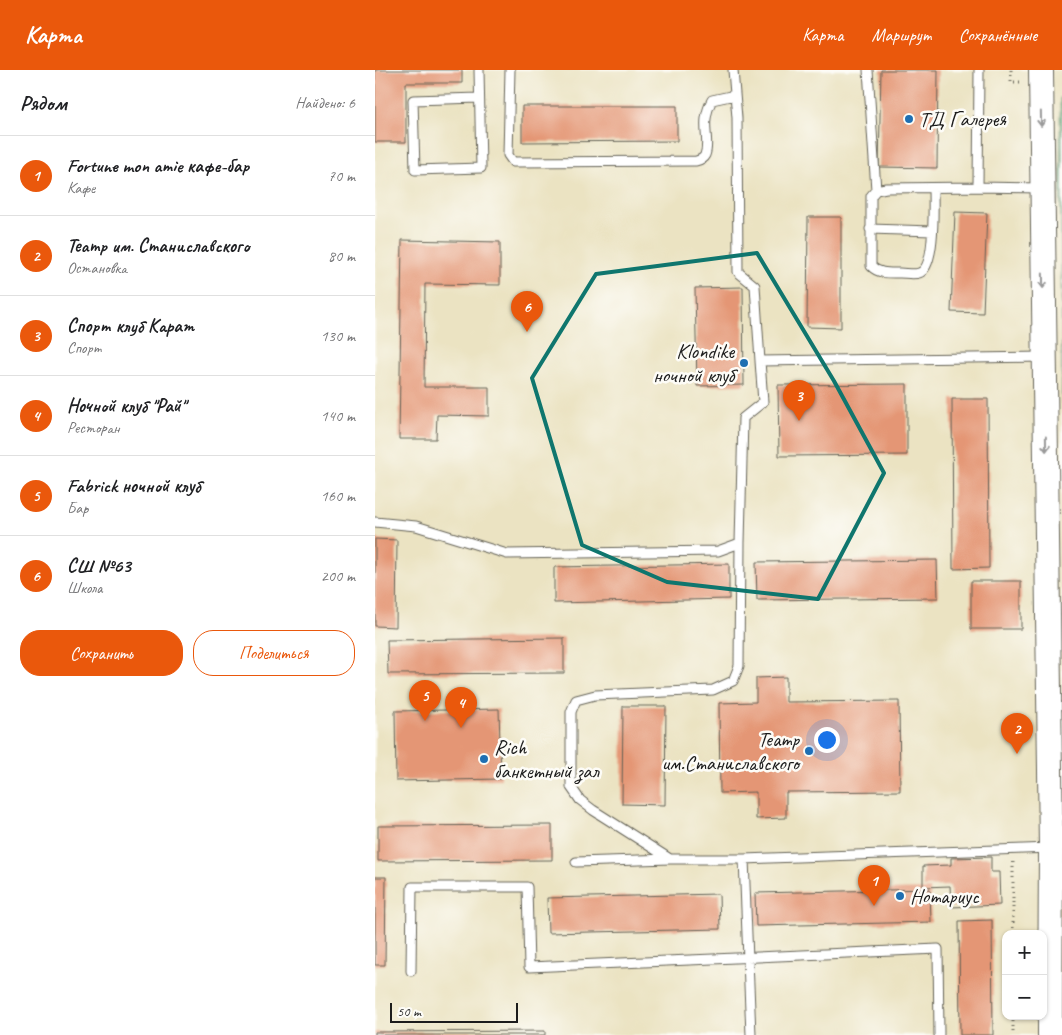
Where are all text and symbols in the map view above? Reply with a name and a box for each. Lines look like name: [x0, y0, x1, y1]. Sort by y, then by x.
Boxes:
text: Карта: [25, 20, 82, 50]
text: Карта: [802, 24, 843, 46]
text: Маршрут: [871, 24, 931, 46]
text: Сохранённые: [959, 24, 1037, 46]
text: Рядом: [20, 90, 67, 116]
text: Найдено: 6: [295, 93, 355, 113]
place label: ТД Галерея: [919, 106, 1007, 132]
one-way arrow: [1036, 110, 1046, 126]
marker: ТД Галерея: [903, 113, 915, 125]
text: Fortune mon amie кафе-бар: [67, 154, 249, 178]
text: 1: [32, 166, 40, 186]
text: 70 m: [328, 166, 355, 186]
text: Кафе: [67, 178, 95, 198]
text: Театр им. Станиславского: [67, 234, 249, 258]
text: 2: [32, 246, 40, 266]
text: 80 m: [328, 246, 355, 266]
text: Остановка: [67, 258, 127, 278]
one-way arrow: [1039, 273, 1048, 289]
pin: 6: [511, 291, 543, 332]
text: Спорт клуб Карат: [67, 314, 194, 338]
text: 3: [32, 326, 40, 346]
text: 130 m: [321, 326, 355, 346]
text: Спорт: [67, 338, 102, 358]
place label: Klondike ночной клуб: [653, 338, 739, 388]
marker: Klondike ночной клуб: [738, 357, 750, 369]
pin: 3: [783, 380, 815, 421]
text: Ночной клуб "Рай": [67, 394, 185, 418]
text: 4: [32, 406, 40, 426]
text: 140 m: [321, 406, 355, 426]
text: Ресторан: [67, 418, 120, 438]
one-way arrow: [1041, 435, 1051, 451]
text: Fabrick ночной клуб: [67, 474, 201, 498]
text: 5: [33, 486, 39, 506]
text: 160 m: [321, 486, 355, 506]
text: Бар: [67, 498, 88, 518]
text: СШ №63: [67, 554, 131, 578]
text: 6: [32, 566, 40, 586]
text: 200 m: [321, 566, 355, 586]
text: Школа: [67, 578, 102, 598]
button: Сохранить: [20, 630, 183, 676]
button: Поделиться: [193, 630, 355, 676]
pin: 5: [409, 680, 441, 721]
pin: 4: [445, 687, 477, 728]
pin: 2: [1001, 713, 1033, 754]
place label: Театр им.Станиславского: [662, 726, 802, 776]
your location: [814, 727, 840, 753]
place label: Rich банкетный зал: [494, 734, 600, 785]
marker: Театр им.Станиславского: [803, 745, 815, 757]
marker: Rich банкетный зал: [478, 753, 490, 765]
pin: 1: [858, 865, 890, 906]
place label: Нотариус: [910, 883, 980, 909]
marker: Нотариус: [894, 890, 906, 902]
map controls: [1002, 930, 1047, 1020]
button: +: [1002, 930, 1047, 975]
button: −: [1002, 975, 1047, 1020]
scale bar: [390, 1000, 517, 1023]
text: 50 m: [397, 1003, 421, 1020]

